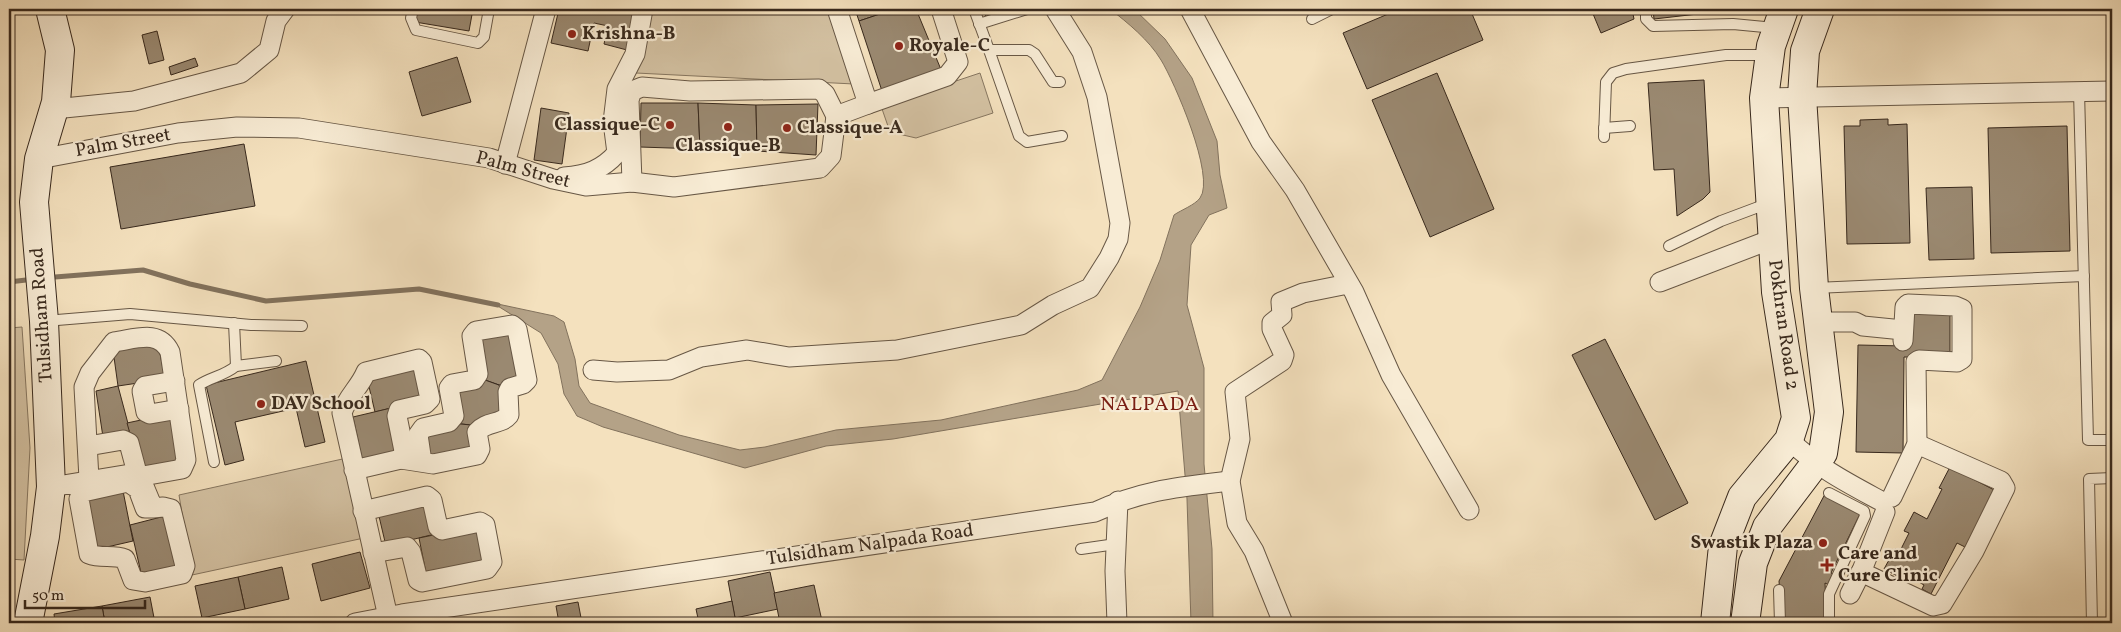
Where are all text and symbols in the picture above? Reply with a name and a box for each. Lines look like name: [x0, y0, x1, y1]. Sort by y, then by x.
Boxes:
place label: Krishna-B: [582, 21, 675, 47]
marker: Krishna-B: [566, 28, 578, 40]
place label: Royale-C: [909, 33, 990, 59]
marker: Royale-C: [893, 40, 905, 52]
place label: Classique-C: [554, 112, 660, 138]
place label: Classique-A: [797, 115, 903, 141]
marker: Classique-C: [664, 119, 676, 131]
marker: Classique-B: [722, 121, 734, 133]
street label: Palm Street: [73, 122, 173, 164]
marker: Classique-A: [781, 122, 793, 134]
place label: Classique-B: [675, 133, 781, 159]
street label: Palm Street: [473, 145, 573, 195]
street label: Tulsidham Road: [24, 247, 60, 383]
street label: Pokhran Road 2: [1761, 258, 1805, 392]
place label: DAV School: [271, 391, 371, 417]
district label: NALPADA: [1100, 391, 1200, 419]
marker: DAV School: [255, 398, 267, 410]
street label: Tulsidham Nalpada Road: [765, 518, 975, 572]
place label: Swastik Plaza: [1691, 530, 1813, 556]
marker: Swastik Plaza: [1817, 537, 1829, 549]
place label: Care and Cure Clinic: [1838, 541, 1938, 589]
marker: Care and Cure Clinic: [1820, 558, 1834, 572]
scale bar: [25, 577, 145, 609]
text: 50 m: [32, 586, 64, 607]

